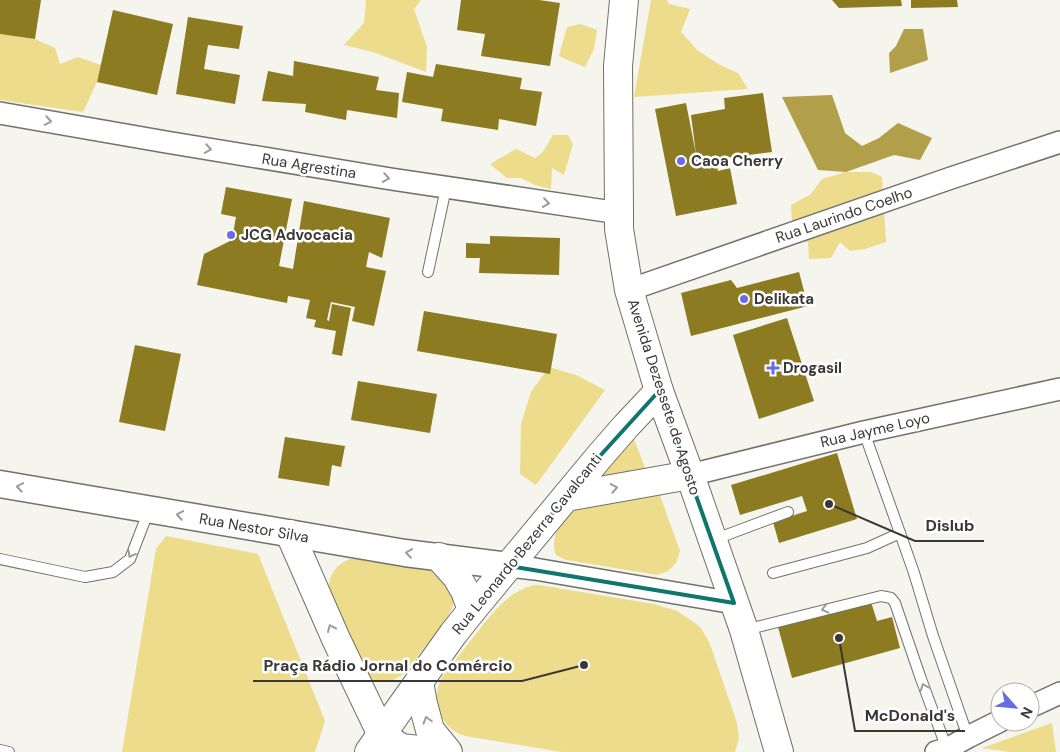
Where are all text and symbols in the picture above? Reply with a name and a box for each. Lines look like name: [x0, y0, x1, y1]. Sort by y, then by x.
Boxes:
one-way arrow: [44, 115, 52, 126]
one-way arrow: [204, 143, 212, 153]
street label: Rua Agrestina: [260, 149, 358, 183]
place label: Caoa Cherry: [691, 151, 783, 171]
marker: Caoa Cherry: [675, 155, 687, 167]
one-way arrow: [381, 173, 390, 183]
street label: Rua Laurindo Coelho: [773, 182, 915, 248]
one-way arrow: [542, 197, 551, 207]
place label: JCG Advocacia: [241, 225, 353, 245]
marker: JCG Advocacia: [225, 229, 237, 241]
place label: Delikata: [754, 289, 814, 309]
marker: Delikata: [738, 293, 750, 305]
street label: Avenida Dezessete de Agosto: [623, 296, 705, 498]
place label: Drogasil: [783, 358, 842, 378]
marker: Drogasil: [767, 362, 779, 374]
street label: Rua Jayme Loyo: [818, 408, 932, 452]
street label: Rua Leonardo Bezerra Cavalcanti: [448, 449, 606, 639]
one-way arrow: [15, 483, 24, 493]
one-way arrow: [609, 484, 618, 494]
street label: Rua Nestor Silva: [198, 508, 310, 548]
one-way arrow: [175, 510, 184, 520]
callout: Dislub: [915, 510, 984, 541]
text: Dislub: [926, 515, 974, 536]
one-way arrow: [127, 548, 137, 557]
one-way arrow: [405, 549, 413, 559]
one-way arrow: [821, 603, 830, 614]
one-way arrow: [327, 624, 338, 633]
callout: Praça Rádio Jornal do Comércio: [253, 650, 522, 681]
text: Praça Rádio Jornal do Comércio: [264, 655, 512, 676]
north arrow: [990, 682, 1040, 732]
one-way arrow: [920, 683, 930, 692]
callout: McDonald's: [855, 700, 965, 731]
text: N: [1016, 704, 1037, 722]
text: McDonald's: [865, 705, 955, 726]
one-way arrow: [423, 716, 433, 724]

